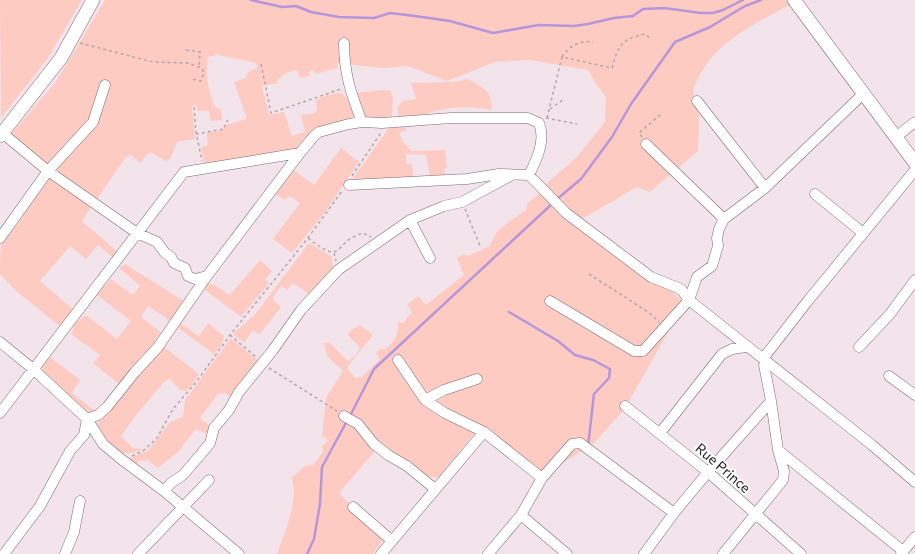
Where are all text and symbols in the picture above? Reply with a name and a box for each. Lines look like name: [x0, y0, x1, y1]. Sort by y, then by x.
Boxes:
street label: Rue Prince: [692, 439, 754, 496]

